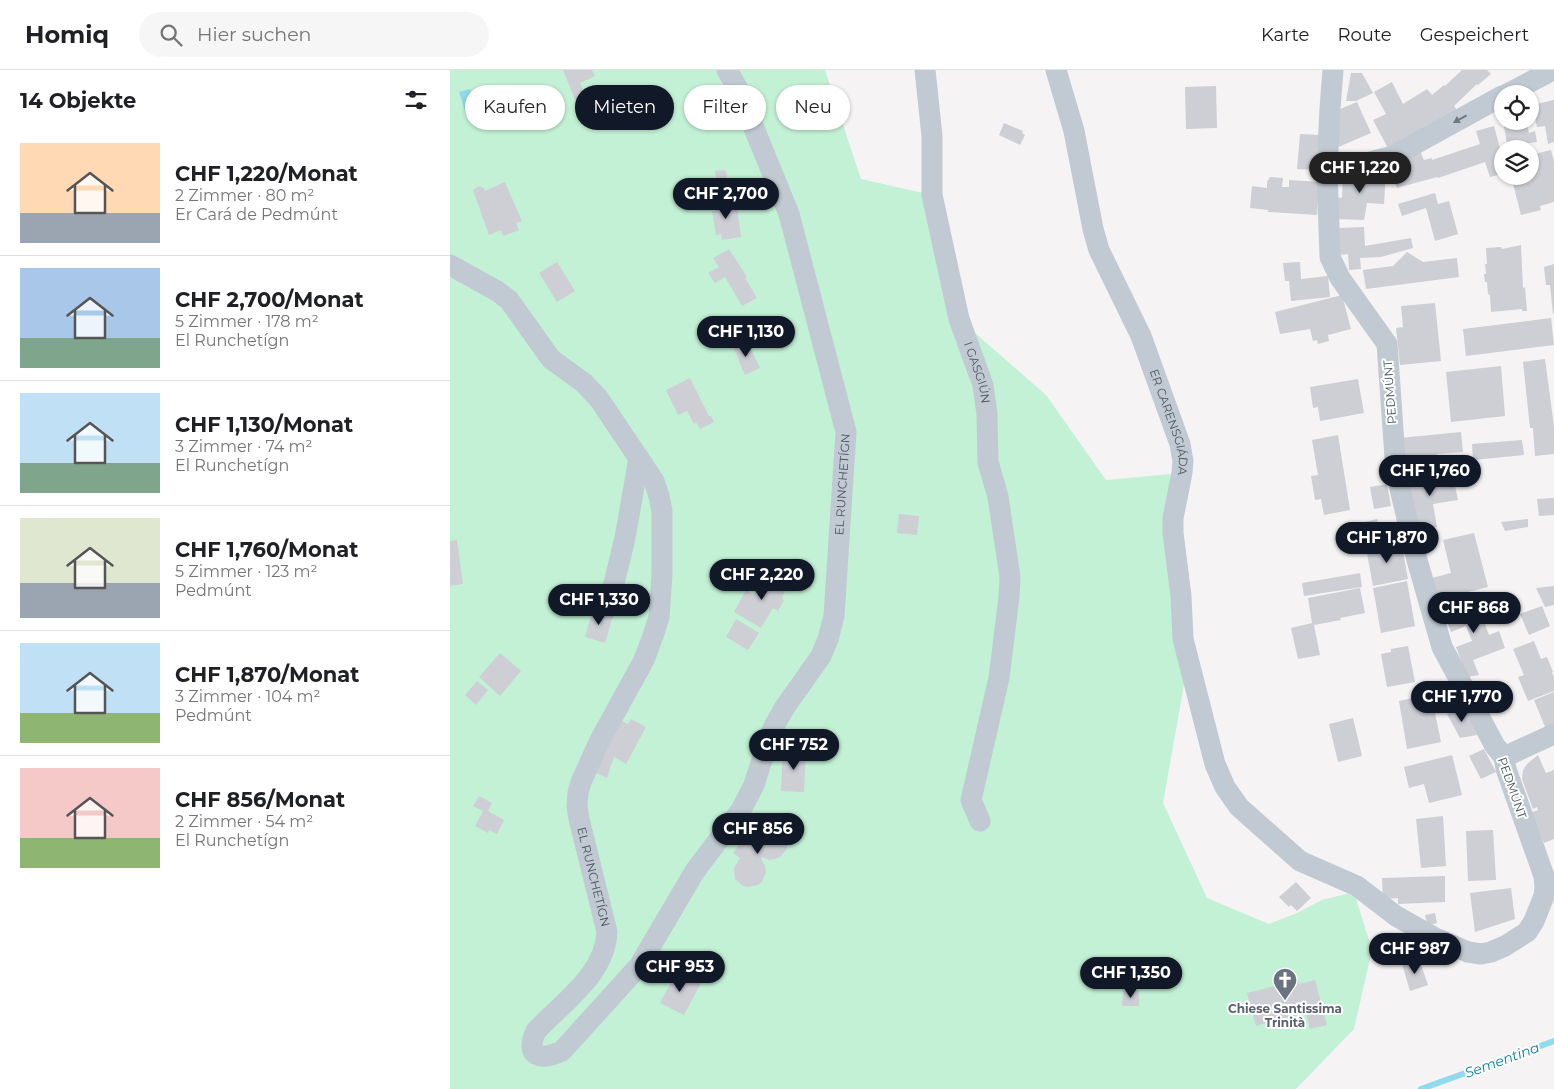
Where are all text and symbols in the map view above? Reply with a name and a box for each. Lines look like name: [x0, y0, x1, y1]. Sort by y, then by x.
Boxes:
search box: [139, 12, 489, 57]
text: Homiq: [25, 20, 109, 49]
icon: search: [157, 21, 185, 49]
text: Hier suchen: [197, 23, 311, 46]
text: Karte: [1261, 24, 1309, 46]
text: Route: [1337, 24, 1392, 46]
text: Gespeichert: [1420, 24, 1529, 46]
chip: Kaufen: [465, 85, 565, 130]
chip: Mieten: [575, 85, 674, 130]
chip: Filter: [684, 85, 766, 130]
chip: Neu: [776, 85, 850, 130]
map controls: [1494, 85, 1539, 185]
button: locate: [1494, 85, 1539, 130]
icon: filters: [402, 86, 430, 114]
text: 14 Objekte: [20, 88, 136, 113]
one-way arrow: [1453, 115, 1466, 124]
button: layers: [1494, 140, 1539, 185]
pin: CHF 1,220: [1303, 152, 1417, 194]
text: CHF 1,220: [1320, 158, 1400, 177]
text: CHF 1,220/Monat: [175, 161, 358, 186]
icon: home: [60, 163, 120, 223]
pin: CHF 2,700: [669, 178, 783, 220]
text: CHF 2,700: [684, 184, 768, 203]
text: 2 Zimmer · 80 m²: [175, 186, 314, 205]
text: Er Cará de Pedmúnt: [175, 205, 338, 224]
text: CHF 2,700/Monat: [175, 287, 364, 312]
icon: home: [60, 288, 120, 348]
text: 5 Zimmer · 178 m²: [175, 312, 319, 331]
pin: CHF 1,130: [689, 316, 803, 358]
text: CHF 1,130: [708, 322, 784, 341]
text: El Runchetígn: [175, 331, 289, 350]
street label: I GASGIÚN: [961, 339, 993, 404]
street label: PEDMÚNT: [1380, 359, 1399, 425]
street label: ER CARENSGIÁDA: [1147, 367, 1191, 476]
text: CHF 1,130/Monat: [175, 412, 353, 437]
icon: home: [60, 413, 120, 473]
street label: EL RUNCHETÍGN: [831, 433, 853, 536]
text: 3 Zimmer · 74 m²: [175, 437, 312, 456]
pin: CHF 1,760: [1373, 454, 1487, 497]
text: El Runchetígn: [175, 456, 289, 475]
text: CHF 1,760: [1390, 461, 1470, 480]
pin: CHF 1,870: [1330, 522, 1444, 564]
text: CHF 1,870: [1347, 528, 1427, 547]
text: CHF 1,760/Monat: [175, 537, 358, 562]
icon: home: [60, 538, 120, 598]
pin: CHF 2,220: [705, 558, 819, 601]
text: 5 Zimmer · 123 m²: [175, 562, 317, 581]
text: CHF 2,220: [721, 565, 803, 584]
text: Pedmúnt: [175, 581, 252, 600]
pin: CHF 1,330: [542, 584, 656, 626]
text: CHF 1,330: [559, 590, 639, 609]
pin: CHF 868: [1428, 592, 1520, 634]
text: CHF 868: [1439, 598, 1509, 617]
text: CHF 1,870/Monat: [175, 662, 359, 687]
icon: home: [60, 663, 120, 723]
pin: CHF 1,770: [1405, 680, 1519, 723]
text: 3 Zimmer · 104 m²: [175, 687, 320, 706]
text: CHF 1,770: [1422, 687, 1502, 706]
text: Pedmúnt: [175, 706, 252, 725]
pin: CHF 752: [748, 728, 840, 771]
text: CHF 752: [760, 735, 828, 754]
street label: PEDMÚNT: [1495, 755, 1530, 821]
text: CHF 856/Monat: [175, 787, 345, 812]
icon: home: [60, 788, 120, 848]
text: 2 Zimmer · 54 m²: [175, 812, 313, 831]
pin: CHF 856: [712, 812, 804, 855]
text: CHF 856: [723, 819, 793, 838]
street label: EL RUNCHETÍGN: [574, 825, 613, 928]
text: El Runchetígn: [175, 831, 289, 850]
pin: CHF 987: [1369, 932, 1461, 975]
text: CHF 987: [1380, 939, 1450, 958]
pin: CHF 953: [634, 950, 726, 993]
pin: CHF 1,350: [1074, 956, 1188, 999]
text: CHF 953: [646, 957, 714, 976]
text: CHF 1,350: [1091, 963, 1171, 982]
church icon: Chiese Santissima Trinità: [1272, 967, 1298, 1001]
place label: Chiese Santissima Trinità: [1228, 1001, 1342, 1030]
water label: Sementina: [1462, 1038, 1542, 1082]

